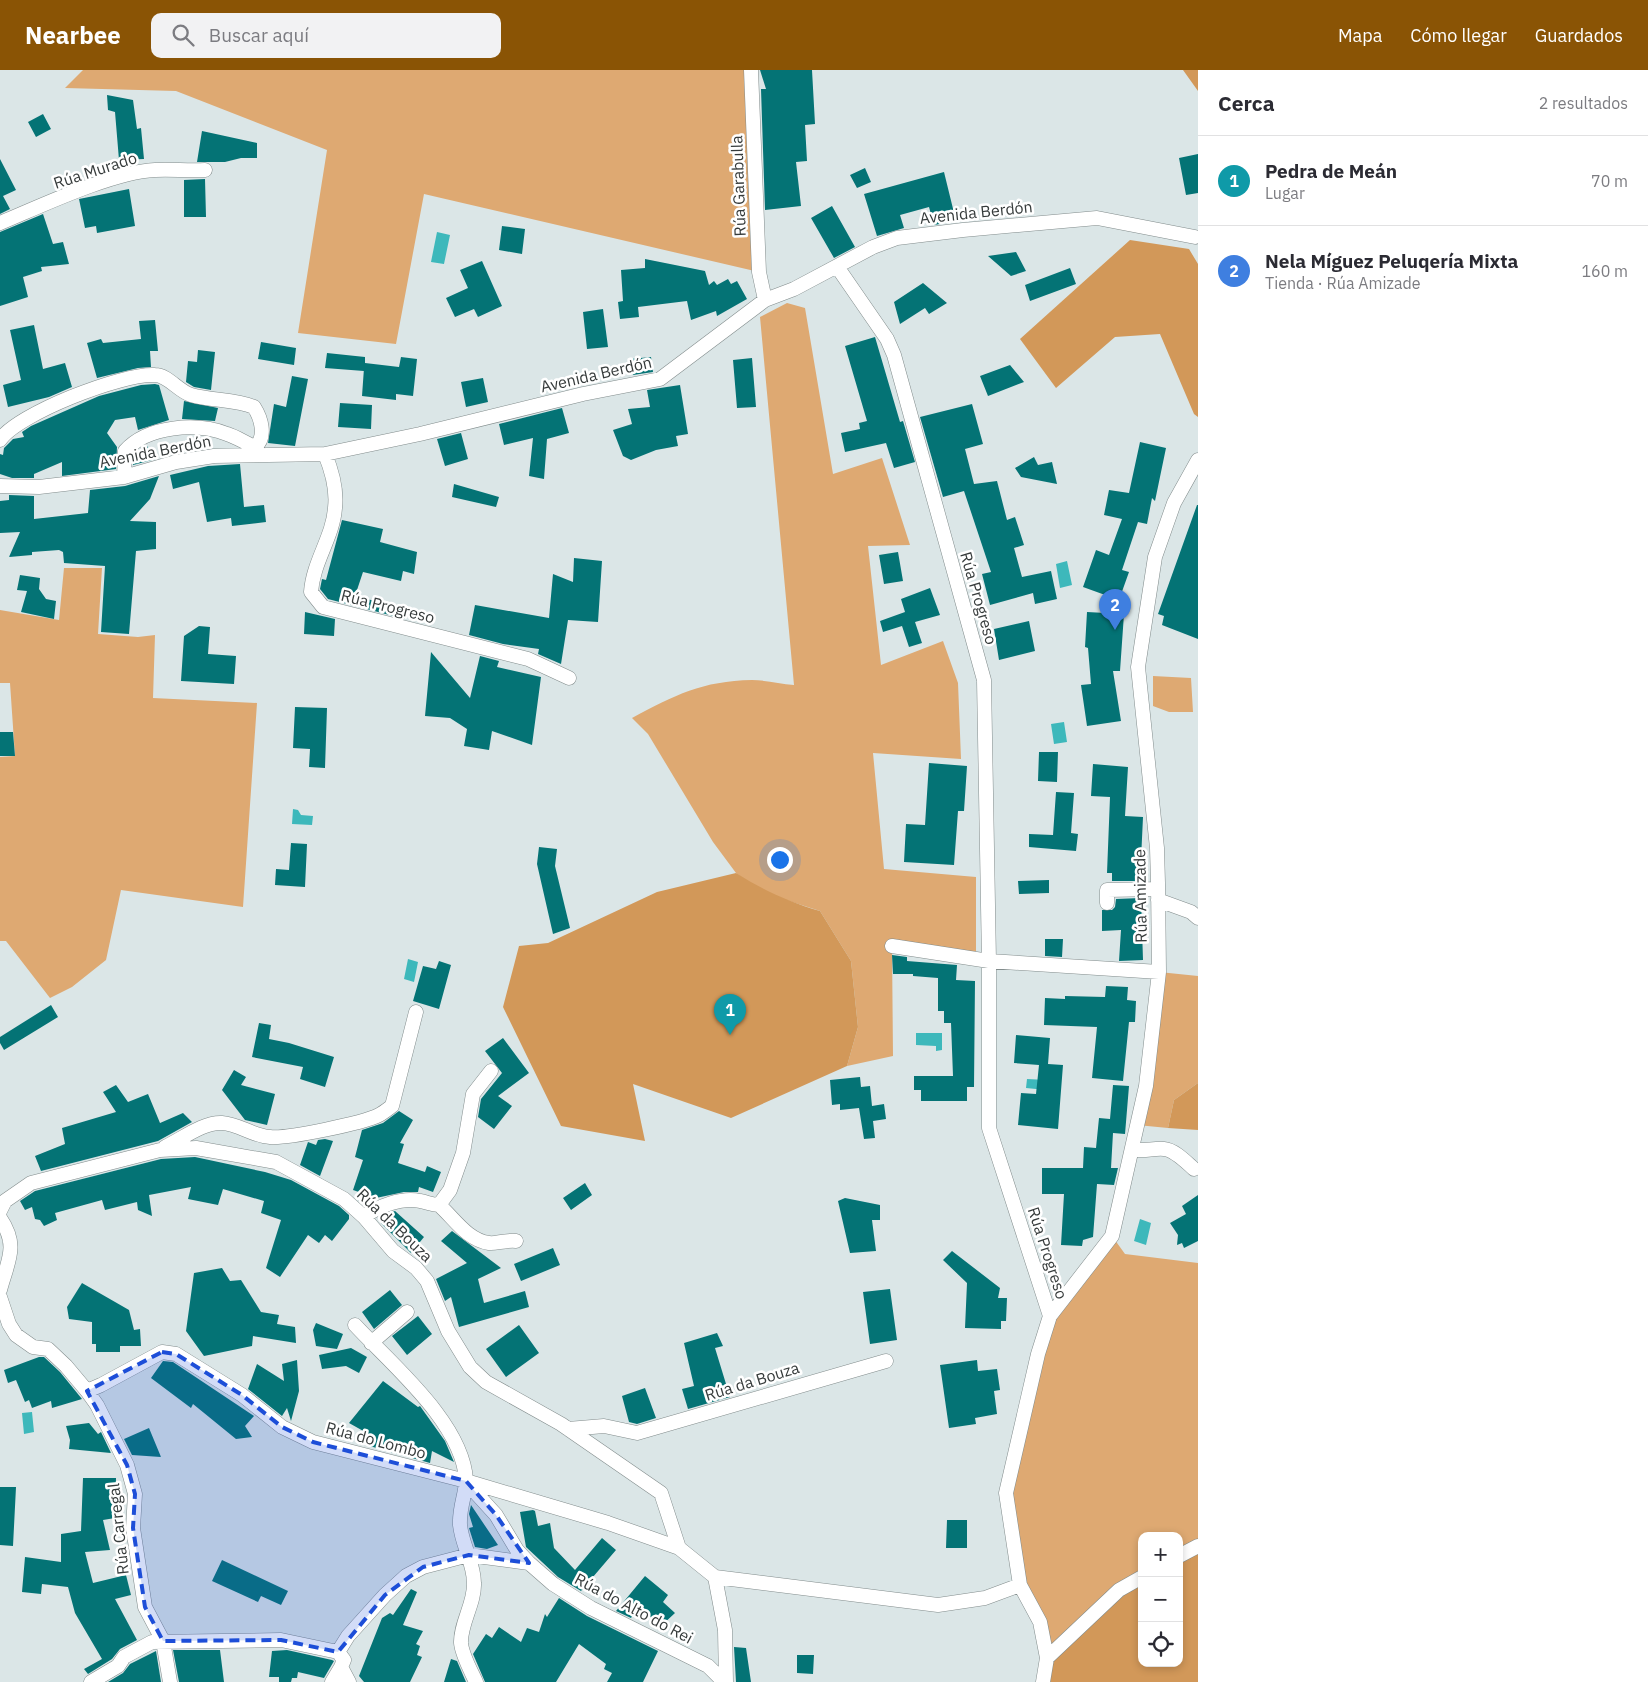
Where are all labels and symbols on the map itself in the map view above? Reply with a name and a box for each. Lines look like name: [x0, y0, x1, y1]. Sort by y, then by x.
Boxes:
street label: Rúa Garabulla: [726, 135, 750, 237]
street label: Rúa Murado: [51, 147, 139, 193]
street label: Avenida Berdón: [919, 196, 1033, 228]
street label: Avenida Berdón: [538, 351, 654, 397]
street label: Avenida Berdón: [97, 430, 213, 472]
street label: Rúa Progreso: [956, 549, 1002, 647]
street label: Rúa Progreso: [339, 585, 437, 627]
pin: 2: [1099, 589, 1131, 630]
your location: [767, 847, 793, 873]
street label: Rúa Amizade: [1129, 849, 1151, 943]
pin: 1: [714, 994, 746, 1035]
street label: Rúa da Bouza: [353, 1184, 437, 1266]
street label: Rúa Progreso: [1024, 1204, 1072, 1302]
street label: Rúa da Bouza: [702, 1357, 802, 1405]
street label: Rúa do Lombo: [324, 1417, 428, 1463]
street label: Rúa Carregal: [103, 1482, 133, 1576]
street label: Rúa do Alto do Rei: [571, 1568, 697, 1648]

